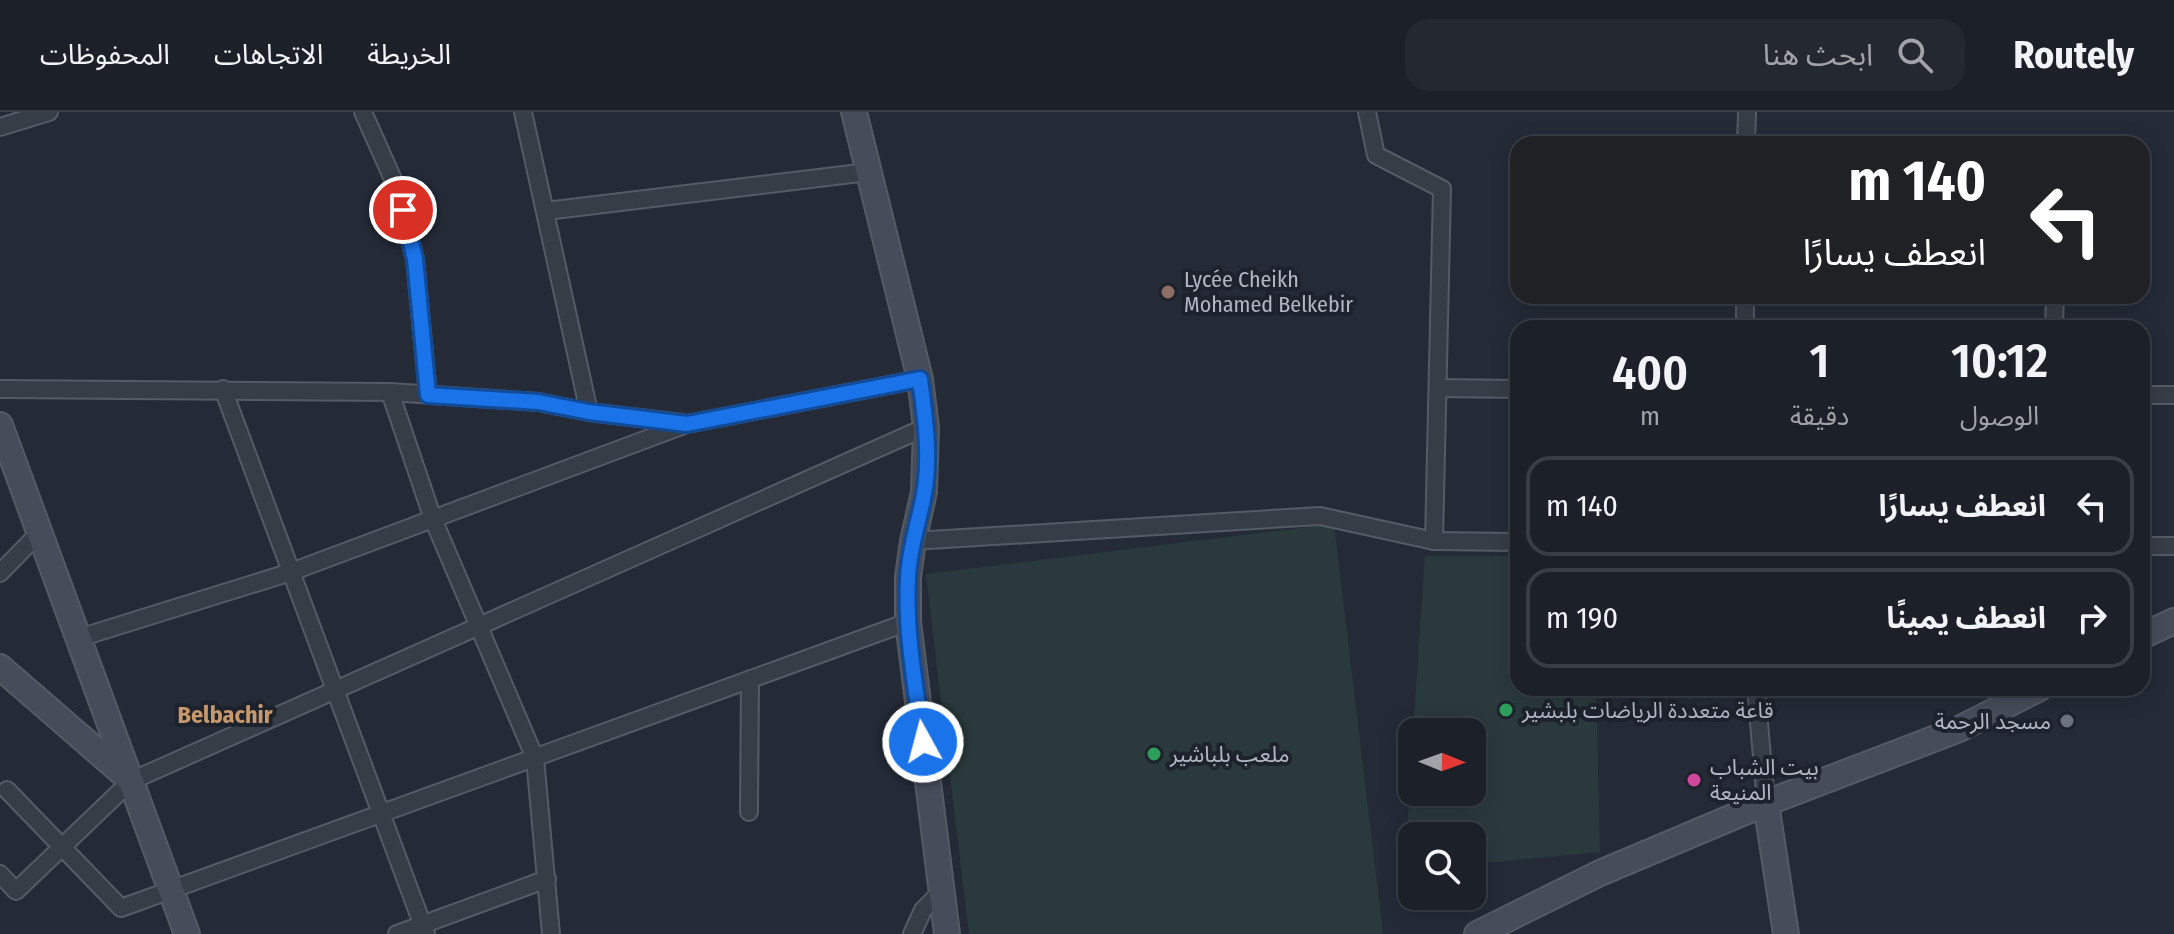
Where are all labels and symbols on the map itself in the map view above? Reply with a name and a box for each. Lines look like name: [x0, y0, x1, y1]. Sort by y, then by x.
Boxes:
pin: [369, 176, 437, 244]
place label: Lycée Cheikh Mohamed Belkebir: [1184, 266, 1353, 318]
marker: Lycée Cheikh Mohamed Belkebir: [1159, 283, 1177, 301]
place label: قاعة متعددة الرياضات بلبشير: [1521, 697, 1774, 724]
position arrow: [881, 700, 965, 784]
district label: Belbachir: [178, 701, 273, 729]
marker: قاعة متعددة الرياضات بلبشير: [1497, 701, 1515, 719]
place label: مسجد الرحمة: [1935, 708, 2051, 735]
marker: مسجد الرحمة: [2058, 712, 2076, 730]
north arrow: [1398, 718, 1486, 806]
place label: ملعب بلباشير: [1169, 741, 1289, 768]
marker: ملعب بلباشير: [1145, 745, 1163, 763]
place label: بيت الشباب المنيعة: [1710, 754, 1819, 806]
marker: بيت الشباب المنيعة: [1685, 771, 1703, 789]

